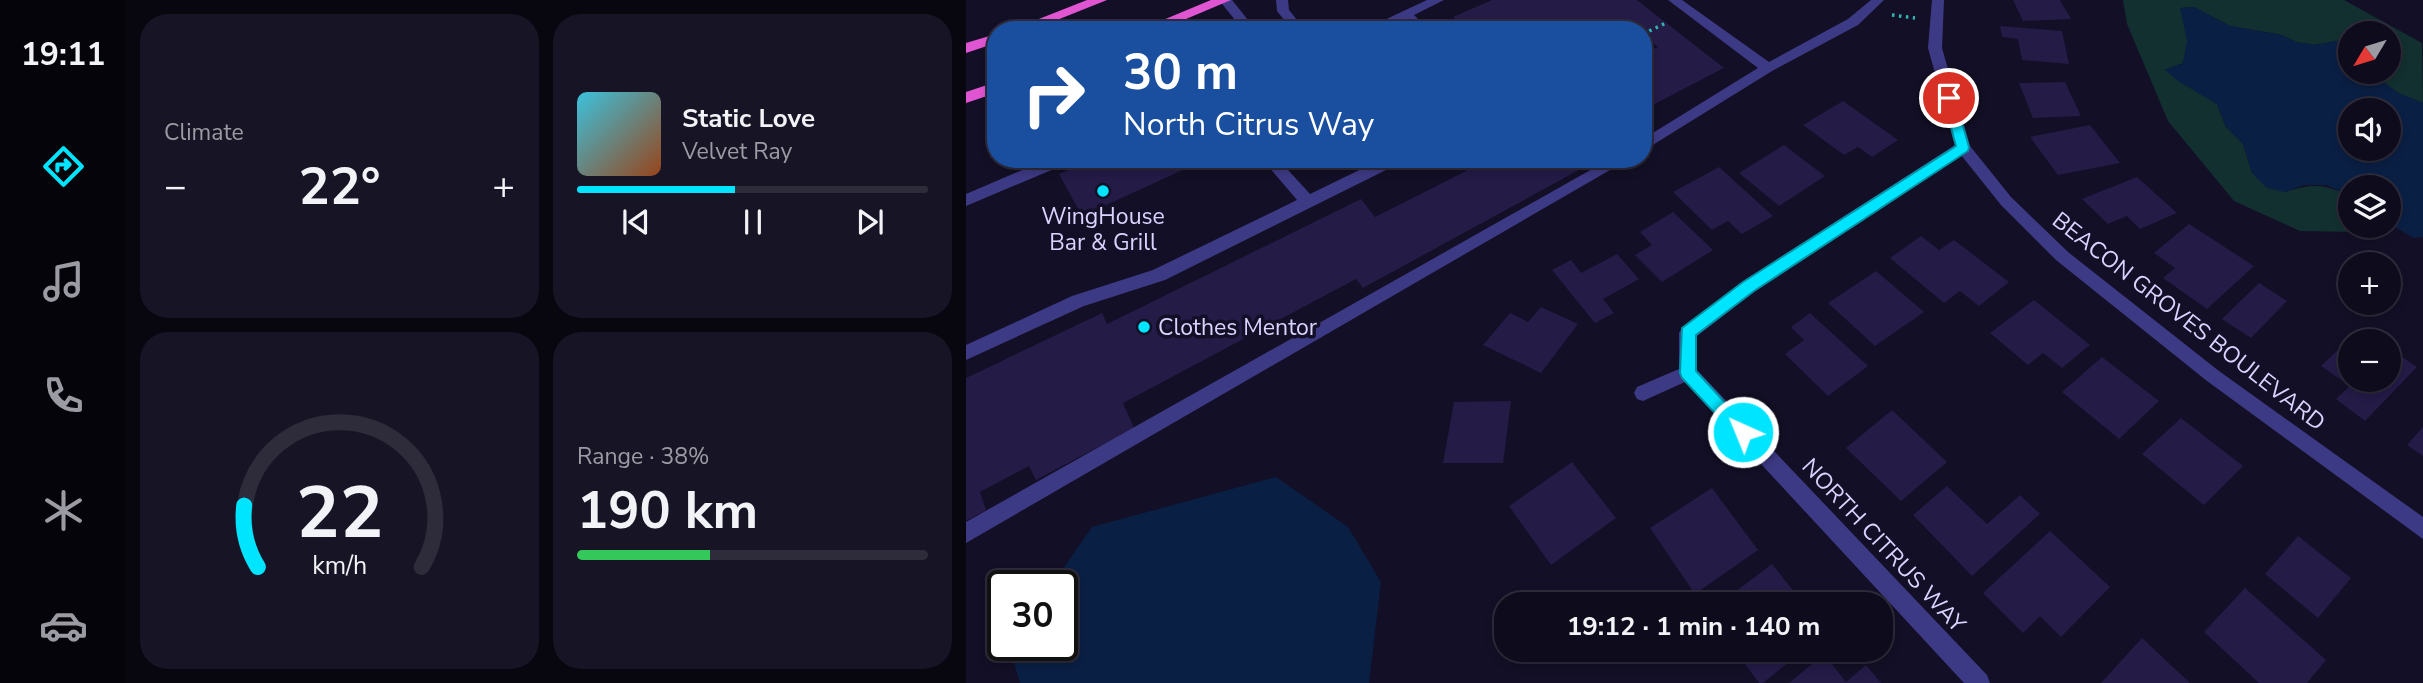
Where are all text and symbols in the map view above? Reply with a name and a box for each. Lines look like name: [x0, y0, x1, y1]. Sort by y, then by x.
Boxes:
north arrow: [2338, 21, 2401, 84]
map controls: [2338, 21, 2401, 392]
text: 19:11: [21, 33, 105, 76]
text: 30 m: [1123, 39, 1238, 106]
icon: right: [1008, 49, 1099, 140]
pin: [1919, 68, 1979, 128]
icon: arrive: [1930, 79, 1968, 117]
button: sound: [2338, 98, 2401, 161]
text: Static Love: [682, 101, 815, 136]
text: North Citrus Way: [1123, 103, 1374, 146]
text: Climate: [164, 117, 244, 148]
text: Velvet Ray: [682, 136, 792, 167]
icon: directions: [39, 142, 88, 191]
text: 22°: [298, 151, 381, 222]
text: −: [164, 161, 187, 212]
text: +: [492, 161, 515, 212]
button: layers: [2338, 175, 2401, 238]
marker: WingHouse Bar & Grill: [1095, 183, 1111, 199]
place label: WingHouse Bar & Grill: [1041, 201, 1165, 258]
icon: previous: [617, 203, 655, 241]
icon: pause: [734, 203, 772, 241]
icon: next: [851, 203, 889, 241]
street label: BEACON GROVES BOULEVARD: [2046, 205, 2332, 438]
button: +: [2338, 252, 2401, 315]
icon: music: [39, 257, 88, 306]
place label: Clothes Mentor: [1158, 312, 1318, 343]
marker: Clothes Mentor: [1136, 319, 1152, 335]
button: −: [2338, 329, 2401, 392]
icon: phone: [39, 371, 88, 420]
position arrow: [1706, 395, 1780, 469]
text: Range · 38%: [577, 441, 709, 472]
street label: NORTH CITRUS WAY: [1795, 452, 1973, 639]
text: 22: [296, 463, 383, 563]
text: 190 km: [577, 475, 758, 546]
icon: climate: [39, 486, 88, 535]
text: km/h: [312, 548, 367, 582]
speed limit sign: 30: [987, 570, 1078, 661]
icon: car: [39, 601, 88, 650]
text: 19:12 · 1 min · 140 m: [1567, 609, 1820, 644]

